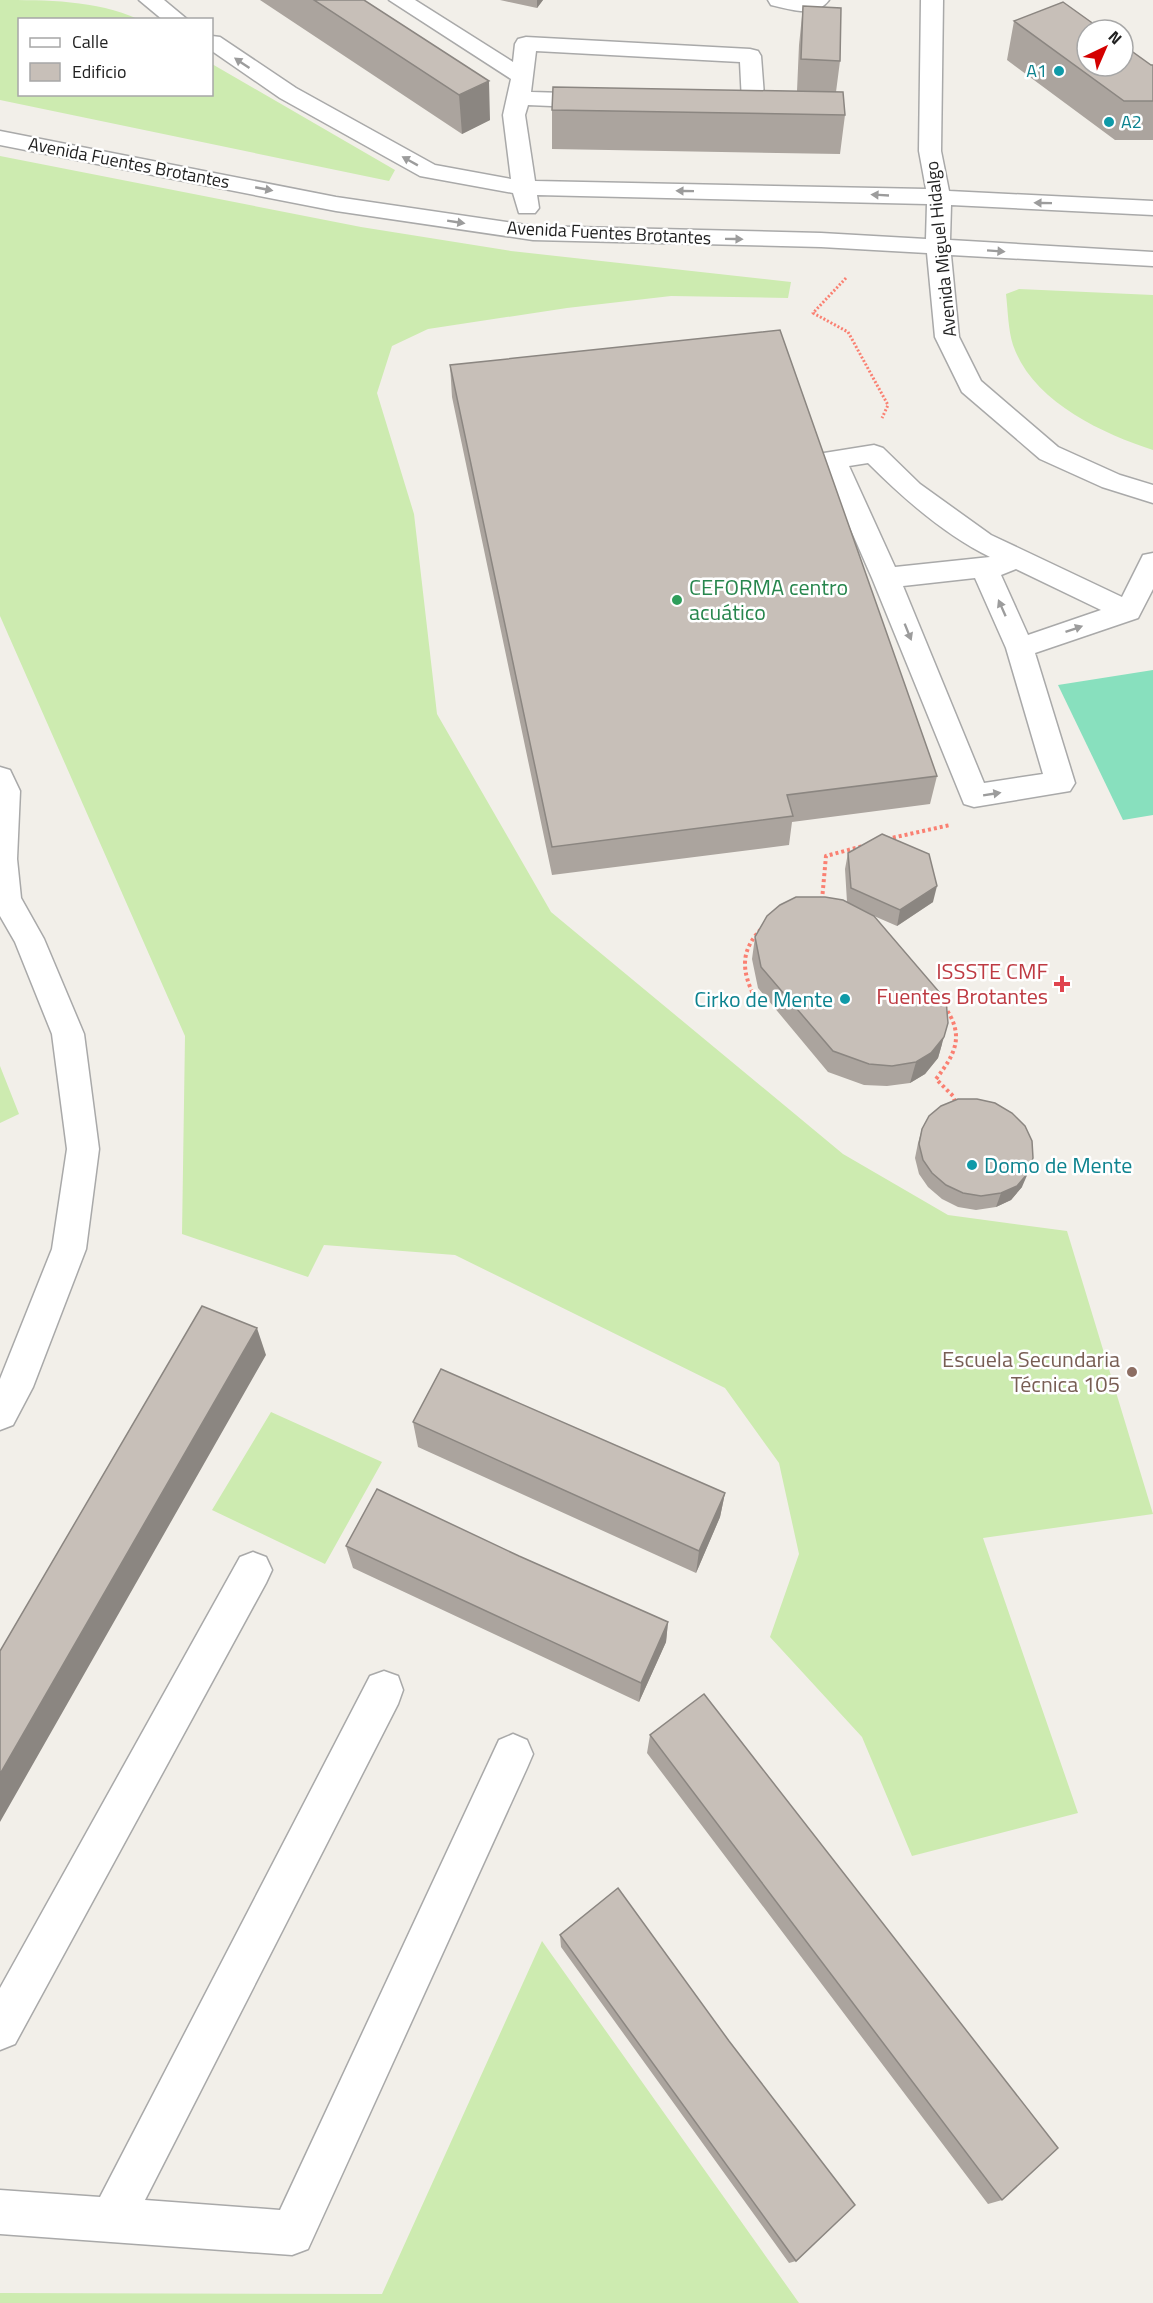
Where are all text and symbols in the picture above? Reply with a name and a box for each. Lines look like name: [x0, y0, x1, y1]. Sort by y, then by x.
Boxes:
legend: [18, 18, 213, 96]
north arrow: [1075, 18, 1135, 78]
text: N: [1103, 25, 1128, 50]
text: Calle: [72, 28, 108, 55]
one-way arrow: [234, 57, 251, 68]
place label: A1: [1026, 57, 1047, 84]
text: Edificio: [72, 58, 126, 85]
marker: A1: [1052, 64, 1066, 78]
place label: A2: [1121, 108, 1142, 135]
marker: A2: [1102, 115, 1116, 129]
street label: Avenida Fuentes Brotantes: [26, 130, 232, 195]
one-way arrow: [402, 156, 419, 166]
street label: Avenida Miguel Hidalgo: [918, 160, 963, 338]
one-way arrow: [254, 185, 273, 194]
one-way arrow: [676, 186, 695, 196]
one-way arrow: [871, 190, 890, 199]
one-way arrow: [1034, 198, 1053, 208]
street label: Avenida Fuentes Brotantes: [506, 214, 712, 251]
one-way arrow: [446, 217, 465, 226]
one-way arrow: [724, 234, 743, 244]
one-way arrow: [987, 246, 1006, 256]
place label: CEFORMA centro acuático: [689, 570, 848, 629]
marker: CEFORMA centro acuático: [670, 593, 684, 607]
one-way arrow: [998, 599, 1007, 616]
one-way arrow: [903, 624, 913, 642]
one-way arrow: [1065, 624, 1083, 634]
one-way arrow: [983, 789, 1002, 798]
place label: ISSSTE CMF Fuentes Brotantes: [876, 954, 1048, 1013]
marker: ISSSTE CMF Fuentes Brotantes: [1053, 975, 1071, 993]
place label: Cirko de Mente: [694, 982, 833, 1016]
marker: Cirko de Mente: [838, 992, 852, 1006]
place label: Domo de Mente: [984, 1148, 1132, 1182]
marker: Domo de Mente: [965, 1158, 979, 1172]
place label: Escuela Secundaria Técnica 105: [942, 1342, 1120, 1401]
marker: Escuela Secundaria Técnica 105: [1125, 1365, 1139, 1379]

